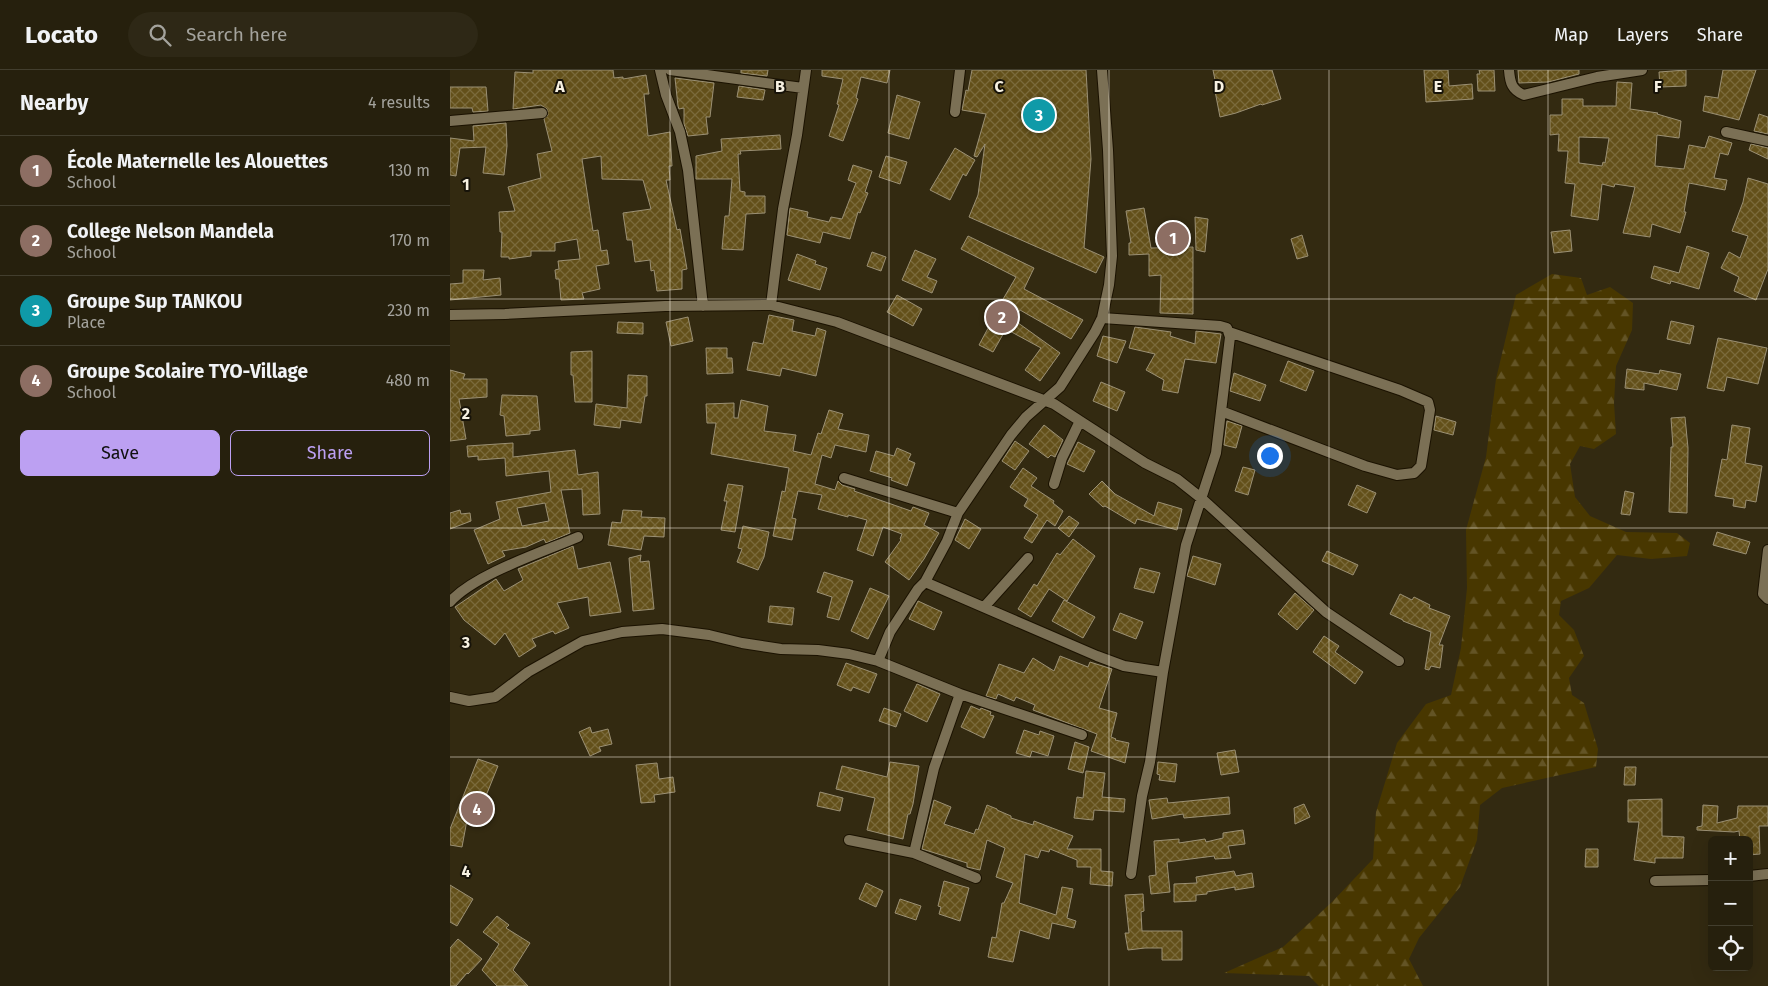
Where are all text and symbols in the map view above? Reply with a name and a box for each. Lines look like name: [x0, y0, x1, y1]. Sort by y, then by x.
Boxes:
search box: [128, 12, 478, 57]
text: Locato: [25, 21, 98, 49]
icon: search: [146, 21, 174, 49]
text: Search here: [186, 23, 287, 46]
text: Map: [1554, 24, 1589, 46]
text: Layers: [1617, 24, 1669, 46]
text: Share: [1697, 24, 1743, 46]
text: A: [554, 77, 565, 96]
text: B: [775, 77, 785, 96]
text: C: [994, 77, 1004, 96]
text: D: [1214, 77, 1224, 96]
text: E: [1434, 77, 1442, 96]
text: F: [1654, 77, 1662, 96]
text: Nearby: [20, 90, 88, 116]
text: 4 results: [368, 93, 430, 112]
pin: 3: [1023, 96, 1055, 134]
text: École Maternelle les Alouettes: [67, 150, 328, 173]
text: 1: [32, 161, 40, 180]
text: 130 m: [388, 161, 430, 180]
text: School: [67, 173, 116, 192]
text: 1: [462, 175, 470, 194]
pin: 1: [1157, 219, 1189, 257]
text: College Nelson Mandela: [67, 220, 274, 243]
text: 2: [32, 231, 40, 250]
text: 170 m: [389, 231, 430, 250]
text: School: [67, 243, 116, 262]
text: Groupe Sup TANKOU: [67, 290, 243, 313]
pin: 2: [986, 298, 1018, 336]
text: 3: [32, 301, 40, 320]
text: 230 m: [387, 301, 430, 320]
text: Place: [67, 313, 106, 332]
text: Groupe Scolaire TYO-Village: [67, 360, 308, 383]
text: 4: [31, 371, 41, 390]
text: 480 m: [386, 371, 430, 390]
text: School: [67, 383, 116, 402]
text: 2: [462, 404, 470, 423]
button: Save: [20, 430, 220, 476]
button: Share: [230, 430, 430, 476]
your location: [1257, 443, 1283, 469]
text: 3: [461, 633, 470, 652]
pin: 4: [461, 790, 493, 828]
map controls: [1708, 836, 1753, 971]
button: +: [1708, 836, 1753, 881]
text: 4: [461, 862, 471, 881]
button: −: [1708, 881, 1753, 926]
button: locate: [1708, 926, 1753, 971]

